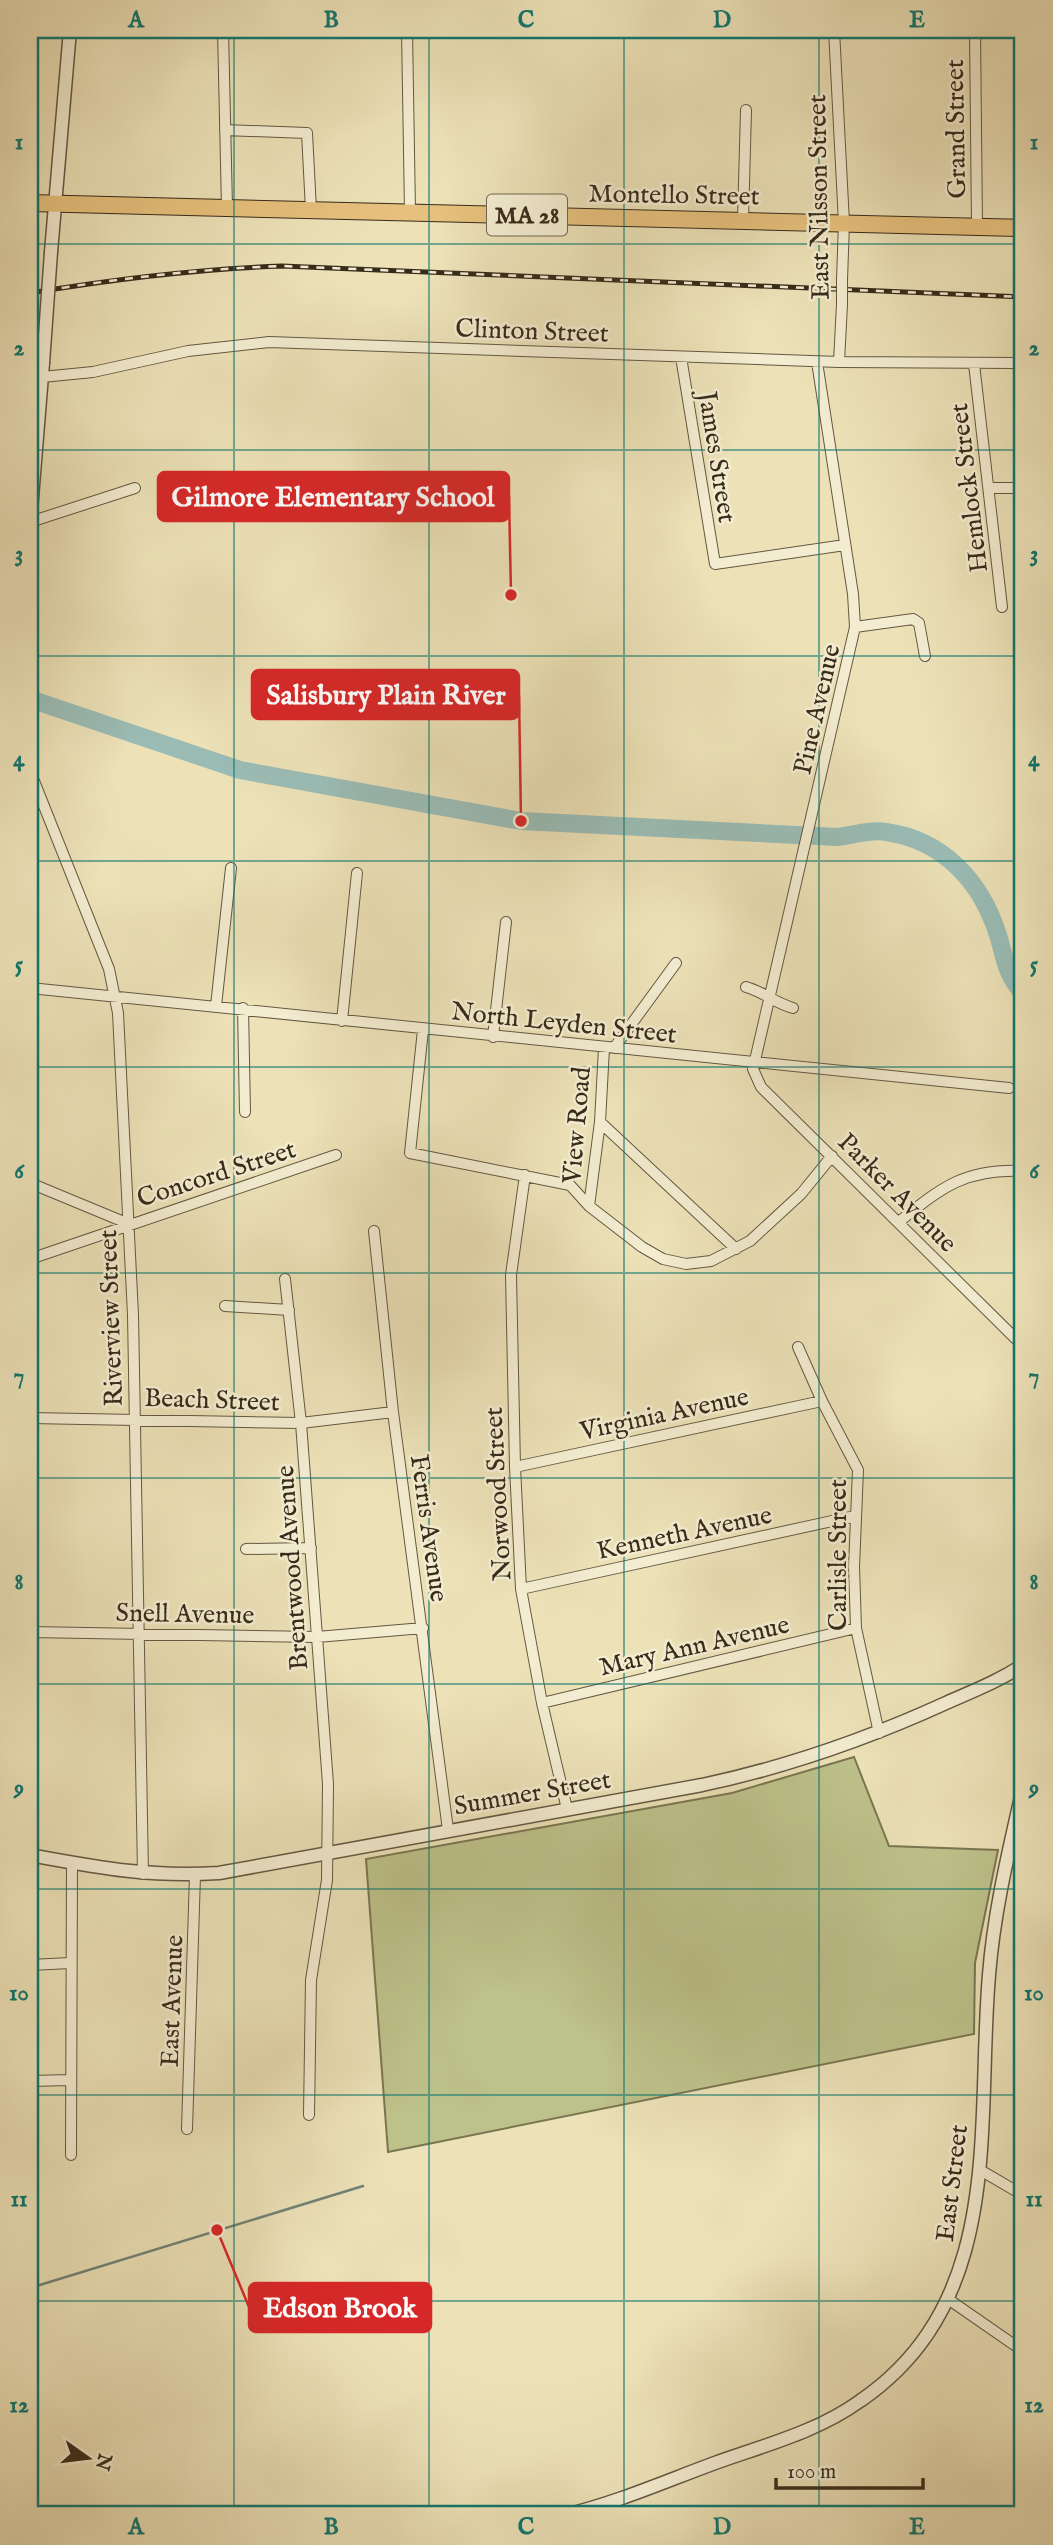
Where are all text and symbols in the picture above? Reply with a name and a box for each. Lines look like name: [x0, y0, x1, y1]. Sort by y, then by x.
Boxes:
text: A: [127, 6, 145, 35]
text: B: [323, 6, 339, 35]
text: C: [518, 6, 535, 35]
text: D: [713, 6, 731, 35]
text: E: [909, 6, 925, 35]
street label: Grand Street: [939, 59, 974, 199]
street label: East Nilsson Street: [801, 94, 838, 300]
text: 1: [15, 128, 23, 157]
text: 1: [1030, 128, 1038, 157]
street label: Montello Street: [588, 178, 760, 213]
road number: MA 28: [487, 195, 567, 236]
street label: Clinton Street: [455, 312, 609, 351]
text: 2: [14, 334, 25, 363]
text: 2: [1029, 334, 1040, 363]
street label: James Street: [689, 386, 743, 525]
street label: Hemlock Street: [943, 401, 996, 574]
callout: Gilmore Elementary School: [158, 472, 509, 521]
text: Gilmore Elementary School: [172, 481, 496, 516]
text: 3: [15, 540, 23, 569]
text: 3: [1030, 540, 1038, 569]
street label: Pine Avenue: [786, 641, 848, 778]
callout: Salisbury Plain River: [252, 670, 519, 719]
text: Salisbury Plain River: [266, 679, 506, 714]
text: 4: [13, 745, 25, 774]
text: 4: [1028, 745, 1040, 774]
text: 5: [15, 951, 24, 980]
text: 5: [1030, 951, 1039, 980]
street label: North Leyden Street: [449, 995, 678, 1052]
street label: View Road: [556, 1065, 599, 1186]
street label: Parker Avenue: [830, 1126, 964, 1260]
street label: Concord Street: [133, 1133, 300, 1216]
text: 6: [14, 1157, 25, 1186]
text: 6: [1029, 1157, 1040, 1186]
street label: Riverview Street: [92, 1229, 131, 1407]
text: 7: [14, 1362, 24, 1391]
text: 7: [1029, 1362, 1039, 1391]
street label: Virginia Avenue: [576, 1380, 752, 1449]
street label: Beach Street: [144, 1382, 280, 1419]
street label: Norwood Street: [477, 1406, 520, 1582]
street label: Ferris Avenue: [402, 1452, 455, 1604]
street label: Brentwood Avenue: [269, 1464, 316, 1671]
street label: Carlisle Street: [822, 1479, 855, 1631]
street label: Kenneth Avenue: [594, 1499, 775, 1568]
text: 8: [14, 1568, 24, 1597]
text: 8: [1029, 1568, 1039, 1597]
street label: Snell Avenue: [115, 1597, 255, 1632]
street label: Mary Ann Avenue: [596, 1609, 793, 1684]
street label: Summer Street: [451, 1763, 613, 1824]
text: 9: [13, 1774, 24, 1803]
text: 9: [1028, 1774, 1039, 1803]
street label: East Avenue: [154, 1934, 191, 2068]
text: 10: [9, 1979, 29, 2008]
text: 10: [1024, 1979, 1044, 2008]
street label: East Street: [929, 2123, 976, 2244]
text: 11: [10, 2185, 28, 2214]
text: 11: [1025, 2185, 1043, 2214]
callout: Edson Brook: [249, 2283, 431, 2332]
text: Edson Brook: [263, 2292, 418, 2327]
text: 12: [9, 2391, 29, 2420]
text: 12: [1024, 2391, 1044, 2420]
north arrow: [52, 2422, 122, 2492]
scale bar: [776, 2447, 923, 2491]
text: N: [89, 2450, 116, 2473]
text: 100 m: [787, 2459, 836, 2486]
text: A: [127, 2513, 145, 2542]
text: B: [323, 2513, 339, 2542]
text: C: [518, 2513, 535, 2542]
text: D: [713, 2513, 731, 2542]
text: E: [909, 2513, 925, 2542]

